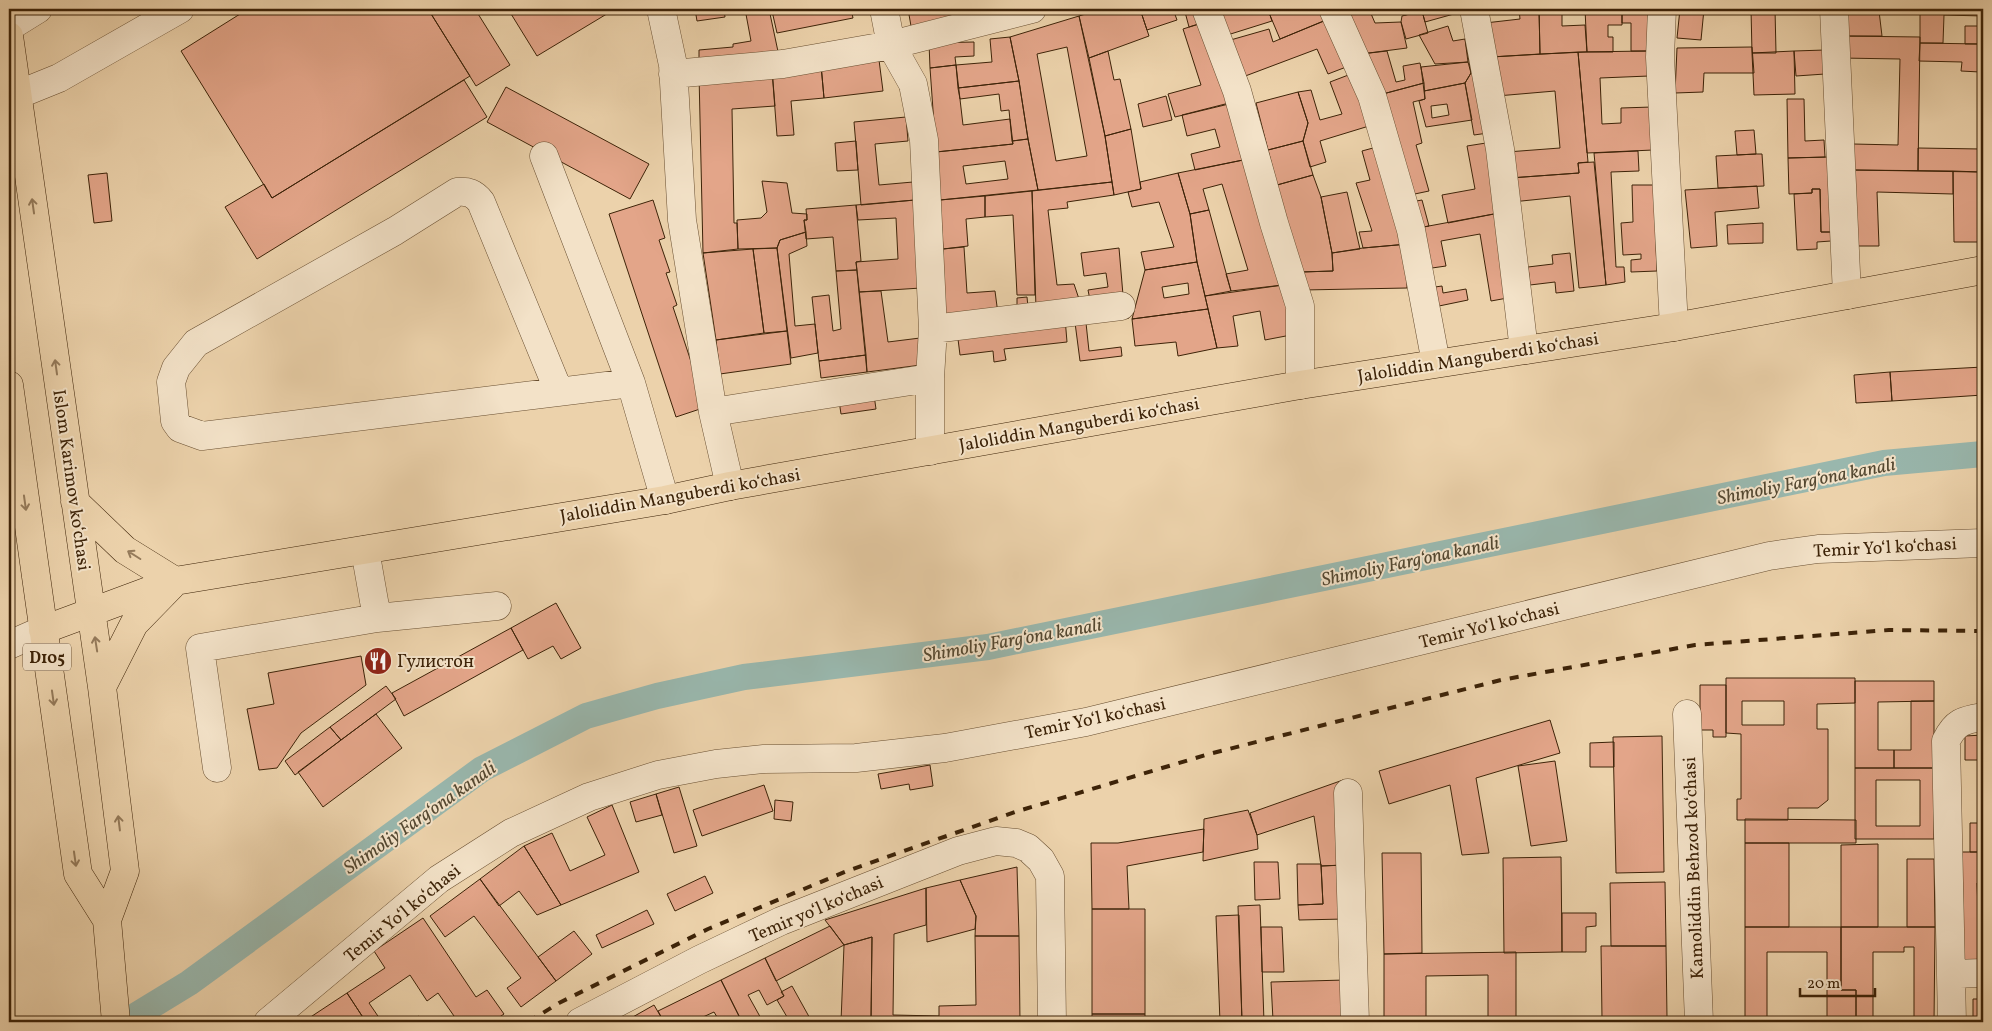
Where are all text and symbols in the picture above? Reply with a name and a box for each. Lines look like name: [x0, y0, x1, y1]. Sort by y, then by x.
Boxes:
one-way arrow: [28, 199, 38, 215]
street label: Jaloliddin Manguberdi koʻchasi: [1356, 327, 1601, 390]
one-way arrow: [50, 360, 60, 376]
street label: Islom Karimov koʻchasi: [45, 388, 96, 572]
street label: Jaloliddin Manguberdi koʻchasi: [957, 392, 1201, 459]
water label: Shimoliy Fargʻona kanali: [1715, 452, 1898, 512]
street label: Jaloliddin Manguberdi koʻchasi: [558, 463, 802, 530]
one-way arrow: [20, 494, 30, 510]
water label: Shimoliy Fargʻona kanali: [1319, 530, 1502, 593]
street label: Temir Yoʻl koʻchasi: [1813, 532, 1958, 565]
one-way arrow: [127, 550, 141, 560]
street label: Temir Yoʻl koʻchasi: [1417, 597, 1562, 656]
water label: Shimoliy Fargʻona kanali: [921, 612, 1104, 669]
one-way arrow: [90, 637, 100, 653]
road number: D105: [23, 644, 71, 670]
restaurant icon: Гулистон: [363, 646, 393, 676]
place label: Гулистон: [397, 650, 474, 675]
one-way arrow: [48, 690, 58, 706]
street label: Temir Yoʻl koʻchasi: [1022, 692, 1168, 747]
water label: Shimoliy Fargʻona kanali: [339, 756, 502, 881]
street label: Kamoliddin Behzod ko‘chasi: [1678, 756, 1711, 980]
one-way arrow: [114, 815, 124, 831]
one-way arrow: [71, 851, 81, 867]
street label: Temir Yoʻl koʻchasi: [339, 859, 467, 969]
street label: Temir yoʻl koʻchasi: [746, 871, 888, 950]
scale bar: [1800, 966, 1874, 998]
text: 20 m: [1807, 974, 1840, 995]

